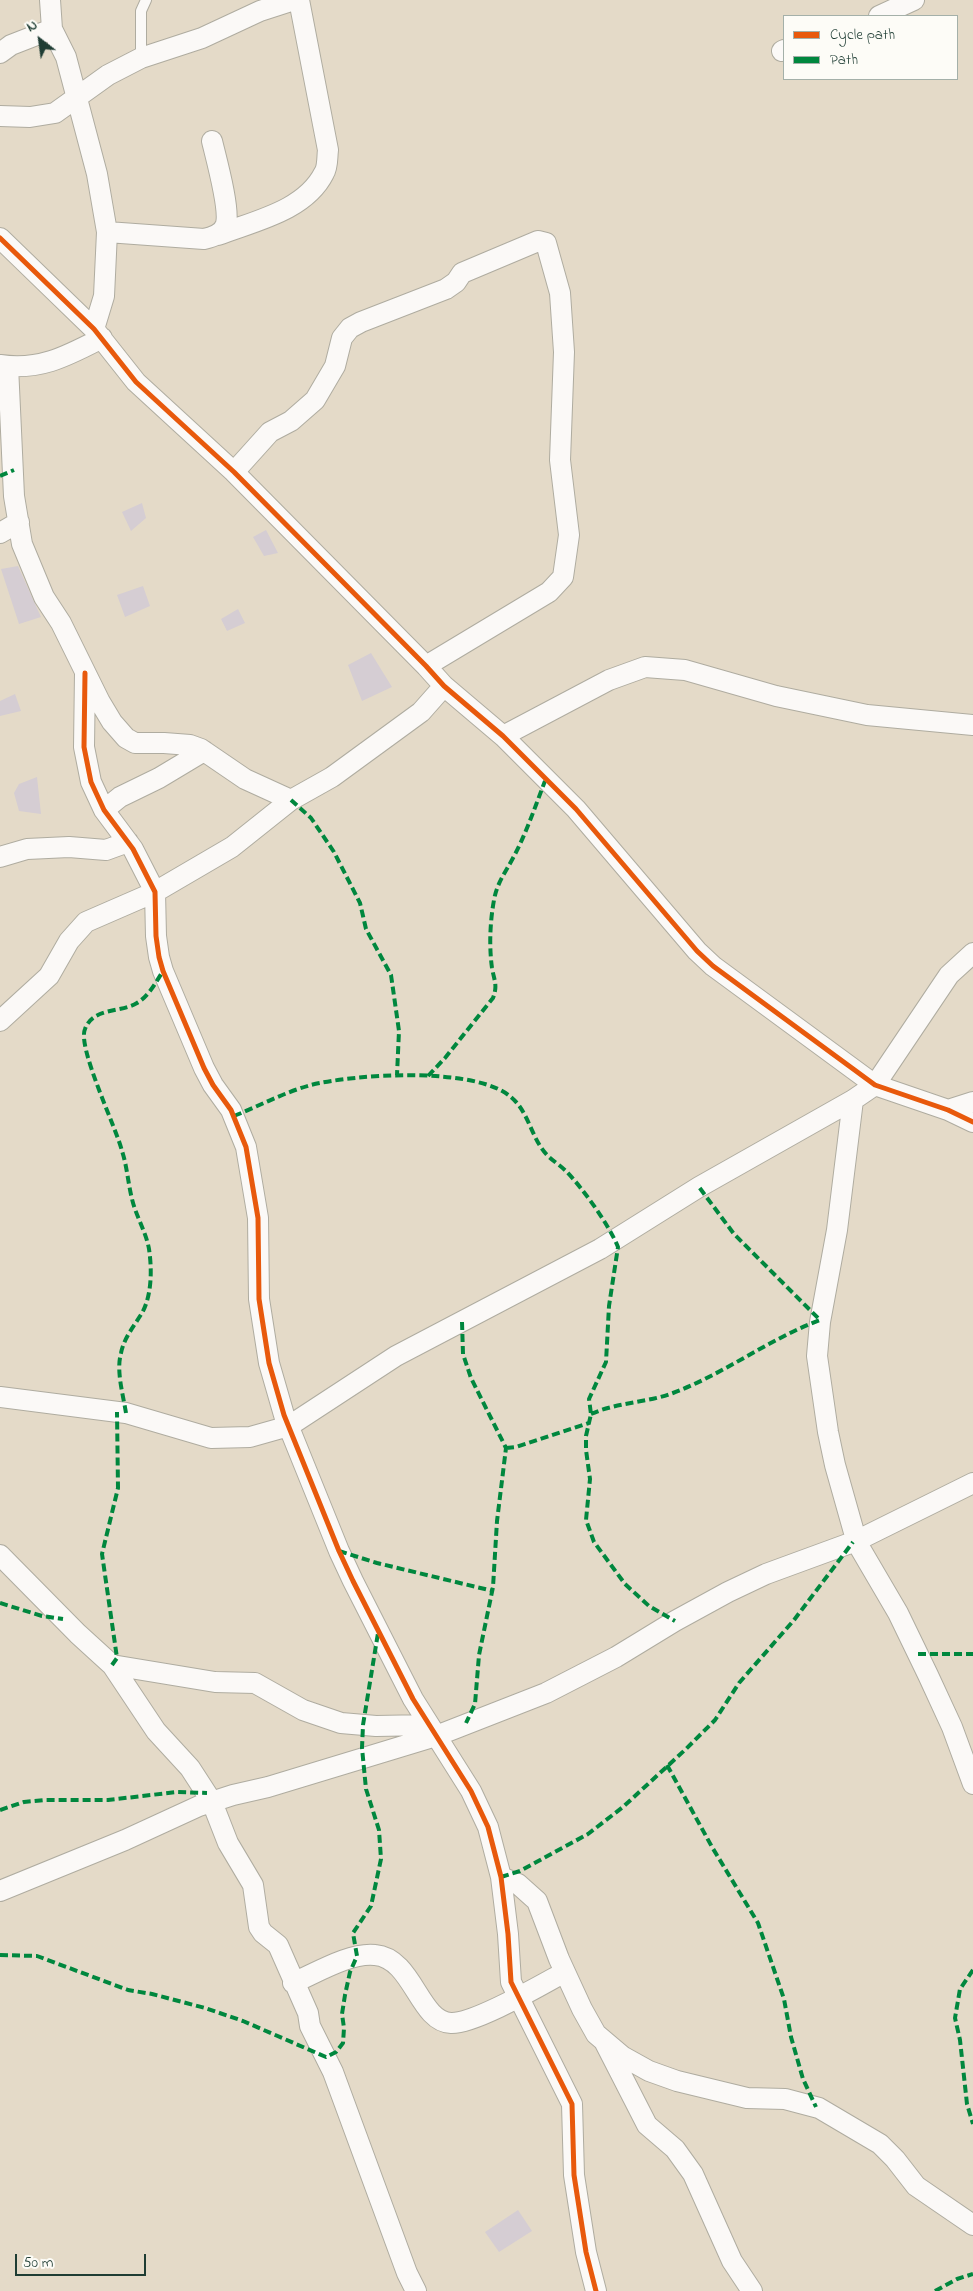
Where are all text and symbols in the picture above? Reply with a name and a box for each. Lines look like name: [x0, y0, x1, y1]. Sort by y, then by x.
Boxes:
north arrow: [15, 15, 65, 65]
text: N: [23, 15, 42, 38]
legend: [783, 15, 958, 80]
text: Cycle path: [830, 24, 895, 46]
text: Path: [830, 49, 858, 71]
scale bar: [18, 2244, 149, 2276]
text: 50 m: [23, 2252, 53, 2274]

